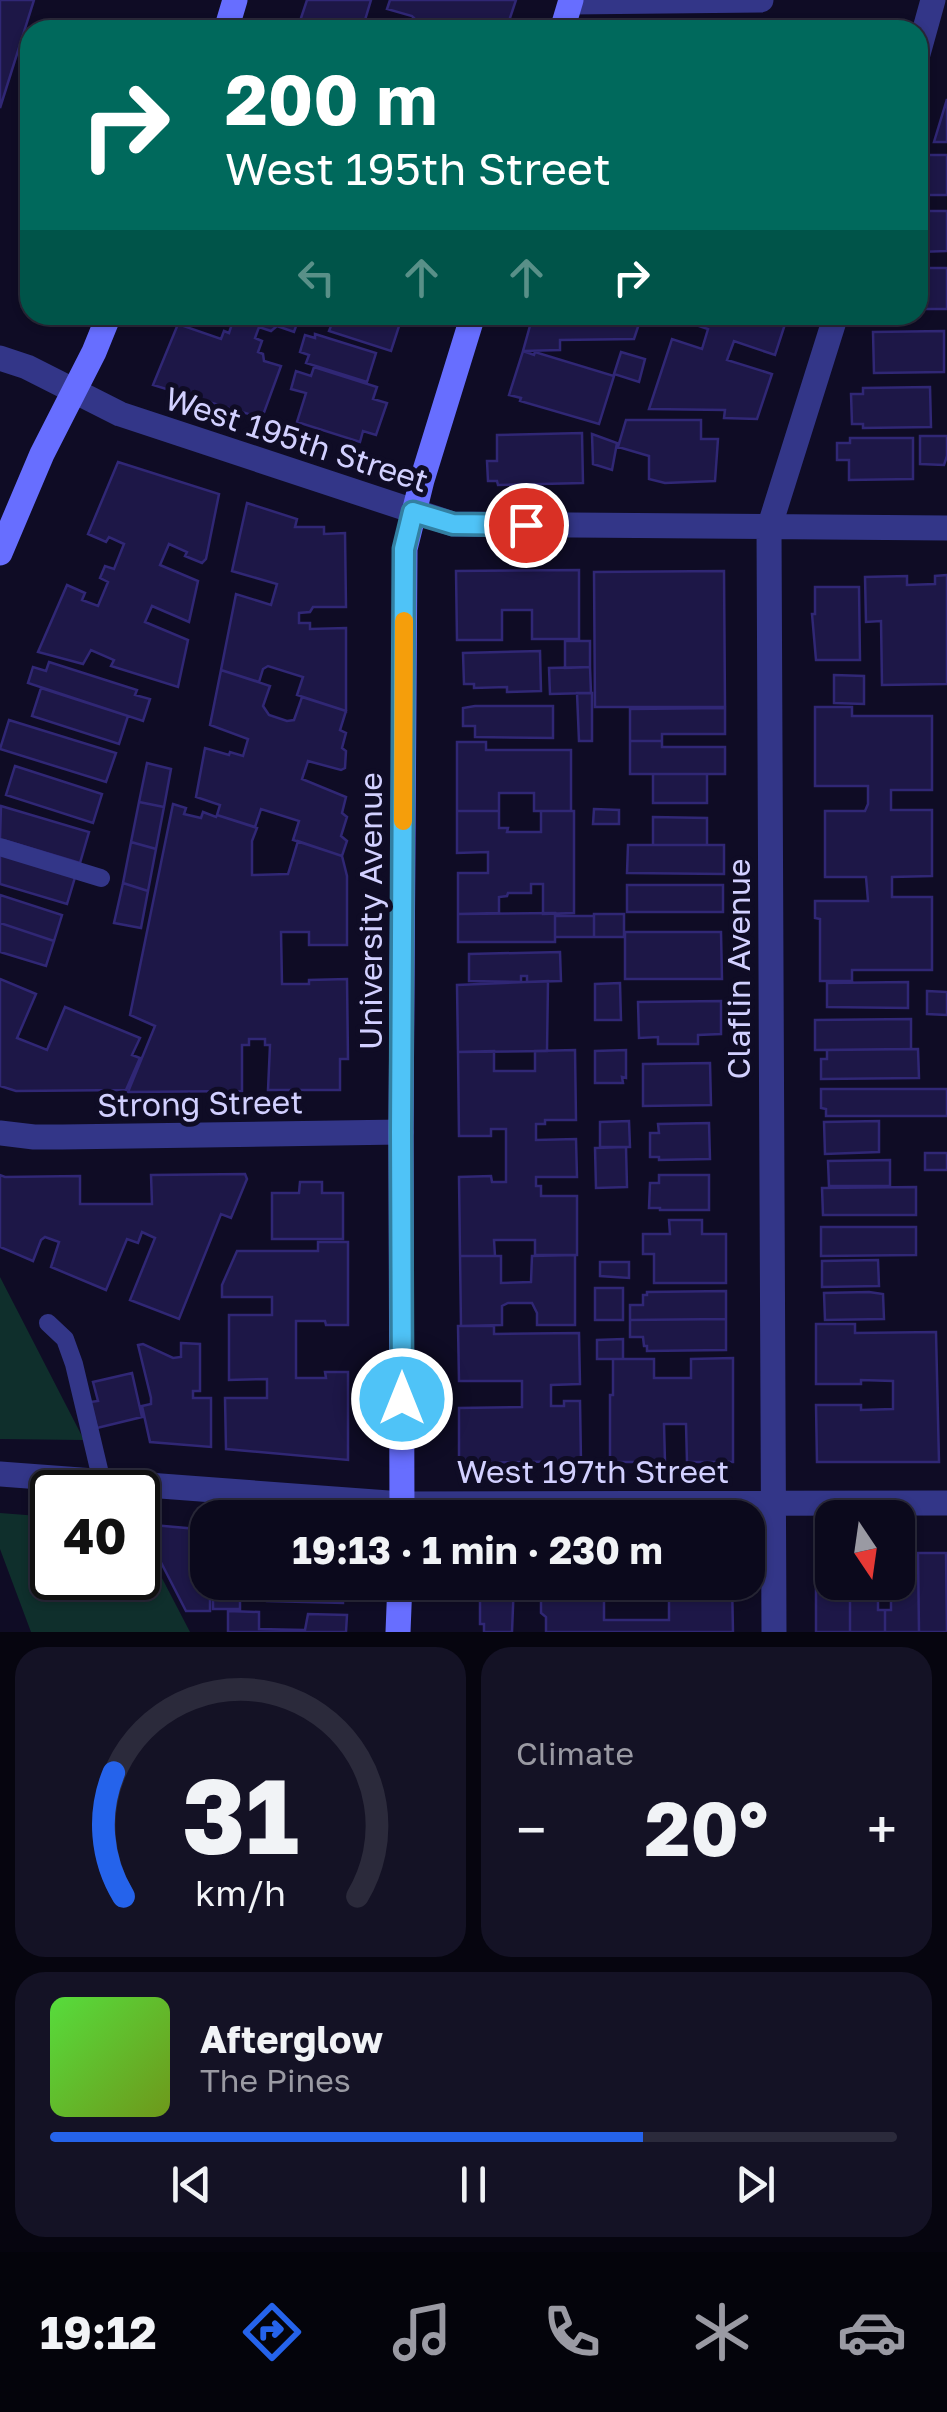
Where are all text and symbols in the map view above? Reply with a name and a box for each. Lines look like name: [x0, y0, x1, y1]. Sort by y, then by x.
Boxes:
text: 200 m: [225, 56, 437, 140]
icon: right: [60, 60, 190, 190]
text: West 195th Street: [225, 141, 611, 195]
icon: left: [289, 250, 344, 305]
icon: ahead: [394, 250, 449, 305]
icon: ahead: [499, 250, 554, 305]
icon: right: [604, 250, 659, 305]
street label: West 195th Street: [161, 379, 433, 499]
pin: [484, 483, 569, 568]
icon: arrive: [499, 498, 554, 553]
street label: University Avenue: [351, 772, 389, 1050]
street label: Claflin Avenue: [719, 858, 757, 1080]
street label: Strong Street: [97, 1082, 303, 1124]
position arrow: [350, 1347, 454, 1451]
street label: West 197th Street: [457, 1452, 729, 1490]
speed limit sign: 40: [30, 1470, 160, 1600]
north arrow: [815, 1500, 915, 1600]
map controls: [815, 1500, 915, 1600]
text: 19:13 · 1 min · 230 m: [292, 1527, 663, 1572]
text: Climate: [516, 1734, 634, 1772]
text: 31: [182, 1752, 299, 1877]
text: 20°: [645, 1782, 768, 1873]
text: −: [516, 1796, 546, 1862]
text: +: [867, 1796, 897, 1862]
text: km/h: [195, 1871, 286, 1914]
text: Afterglow: [200, 2016, 383, 2061]
text: The Pines: [200, 2061, 351, 2099]
icon: previous: [164, 2157, 219, 2212]
icon: pause: [446, 2157, 501, 2212]
icon: next: [728, 2157, 783, 2212]
icon: directions: [237, 2297, 307, 2367]
icon: music: [387, 2297, 457, 2367]
icon: phone: [537, 2297, 607, 2367]
icon: climate: [687, 2297, 757, 2367]
icon: car: [837, 2297, 907, 2367]
text: 19:12: [40, 2305, 157, 2359]

